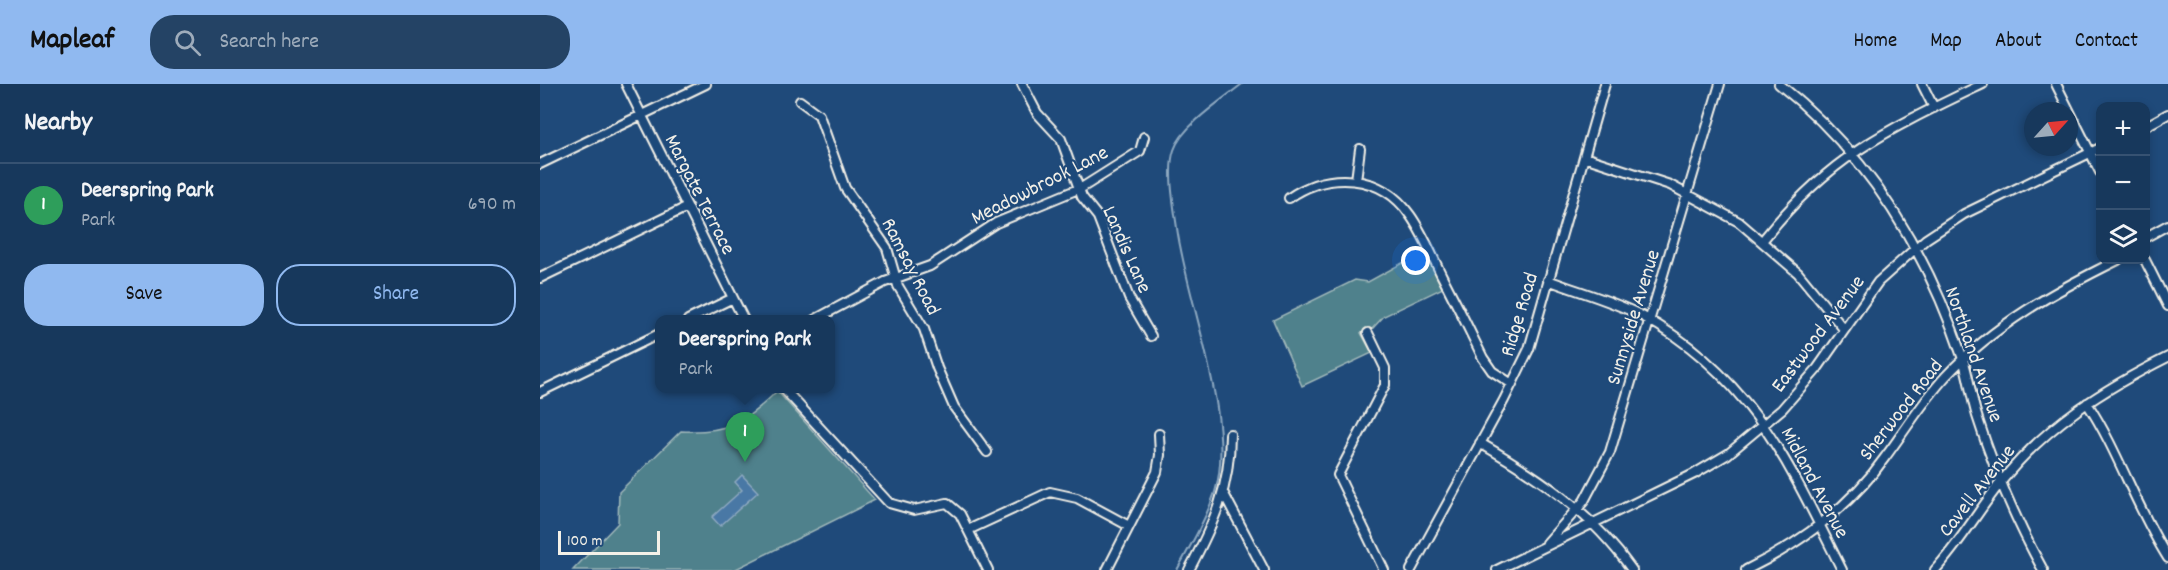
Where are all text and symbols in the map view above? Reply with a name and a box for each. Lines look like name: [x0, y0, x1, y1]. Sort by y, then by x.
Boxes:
search box: [150, 15, 570, 69]
text: Mapleaf: [30, 22, 114, 62]
icon: search: [171, 26, 204, 59]
text: Search here: [219, 27, 319, 58]
text: Home: [1853, 27, 1897, 57]
text: Map: [1930, 27, 1962, 57]
text: About: [1995, 27, 2042, 57]
text: Contact: [2075, 27, 2138, 57]
north arrow: [2024, 102, 2078, 156]
map controls: [2096, 102, 2150, 264]
button: +: [2096, 102, 2150, 156]
text: Nearby: [24, 105, 92, 142]
street label: Margate Terrace: [655, 130, 742, 261]
street label: Meadowbrook Lane: [967, 139, 1114, 234]
button: −: [2096, 156, 2150, 210]
text: Deerspring Park: [81, 176, 214, 207]
text: 1: [41, 191, 46, 219]
text: 690 m: [468, 191, 516, 219]
street label: Landis Lane: [1093, 202, 1158, 299]
text: Park: [81, 207, 115, 235]
button: layers: [2096, 210, 2150, 264]
street label: Ramsay Road: [872, 213, 947, 321]
your location: [1401, 246, 1430, 275]
street label: Sunnyside Avenue: [1600, 246, 1670, 389]
button: Save: [24, 264, 264, 326]
button: Share: [276, 264, 516, 326]
street label: Ridge Road: [1494, 269, 1548, 361]
street label: Eastwood Avenue: [1765, 270, 1874, 400]
street label: Northland Avenue: [1935, 283, 2009, 427]
popup: [655, 315, 835, 393]
text: Deerspring Park: [679, 325, 811, 356]
street label: Sherwood Road: [1853, 354, 1952, 468]
text: Park: [679, 356, 713, 384]
pin: 1: [726, 412, 764, 462]
street label: Midland Avenue: [1771, 422, 1855, 545]
street label: Cavell Avenue: [1933, 439, 2024, 545]
scale bar: [558, 528, 660, 556]
text: 100 m: [567, 530, 603, 553]

